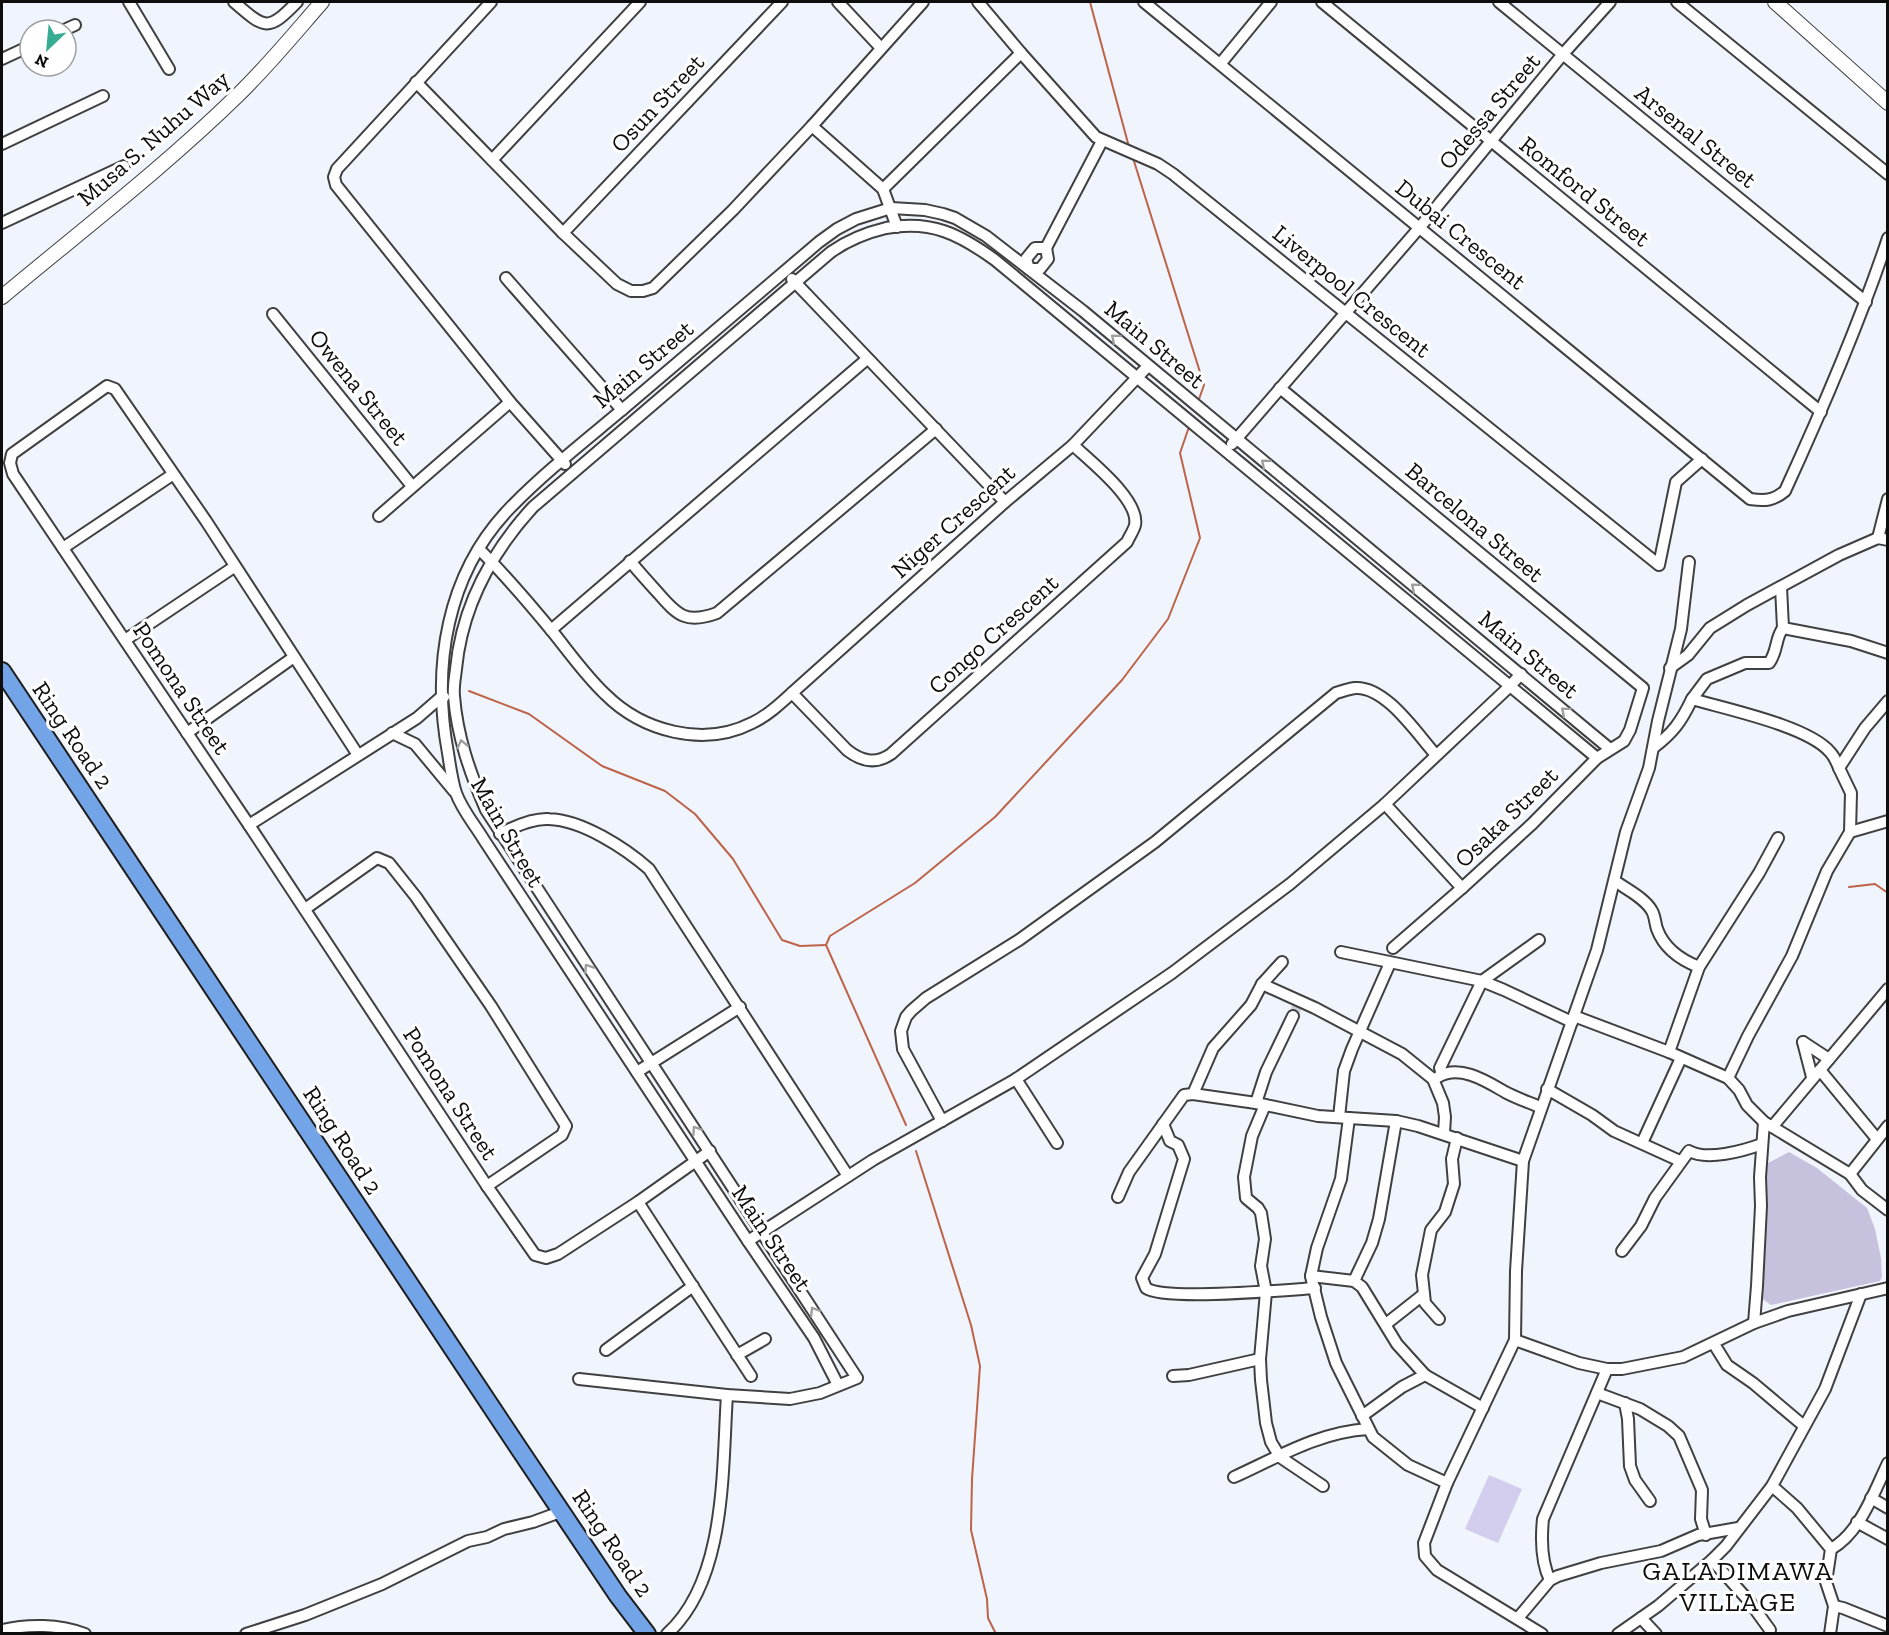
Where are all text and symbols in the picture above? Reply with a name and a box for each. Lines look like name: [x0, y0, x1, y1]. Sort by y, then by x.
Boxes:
north arrow: [18, 18, 78, 78]
street label: Odessa Street: [1432, 47, 1546, 175]
street label: Osun Street: [604, 48, 710, 158]
text: N: [32, 50, 51, 72]
street label: Musa S. Nuhu Way: [71, 64, 235, 212]
street label: Arsenal Street: [1629, 78, 1763, 194]
street label: Romford Street: [1514, 130, 1656, 252]
street label: Dubai Crescent: [1390, 173, 1532, 295]
street label: Liverpool Crescent: [1267, 218, 1437, 364]
street label: Main Street: [1099, 294, 1211, 394]
street label: Main Street: [587, 314, 699, 414]
street label: Owena Street: [303, 323, 415, 451]
one-way arrow: [1111, 334, 1122, 345]
street label: Barcelona Street: [1400, 456, 1550, 588]
street label: Niger Crescent: [885, 458, 1021, 584]
one-way arrow: [1261, 459, 1272, 470]
street label: Congo Crescent: [922, 568, 1064, 700]
one-way arrow: [1411, 583, 1422, 594]
street label: Main Street: [1473, 604, 1585, 704]
street label: Pomona Street: [127, 617, 237, 759]
street label: Ring Road 2: [27, 676, 119, 794]
one-way arrow: [1561, 708, 1572, 719]
one-way arrow: [457, 740, 470, 750]
street label: Osaka Street: [1448, 761, 1564, 873]
street label: Main Street: [465, 772, 551, 892]
one-way arrow: [584, 964, 595, 975]
street label: Pomona Street: [397, 1021, 505, 1165]
street label: Ring Road 2: [297, 1080, 389, 1200]
one-way arrow: [692, 1126, 703, 1137]
street label: Main Street: [726, 1179, 818, 1297]
one-way arrow: [810, 1307, 822, 1317]
street label: Ring Road 2: [567, 1484, 659, 1602]
district label: GALADIMAWA VILLAGE: [1642, 1555, 1834, 1618]

